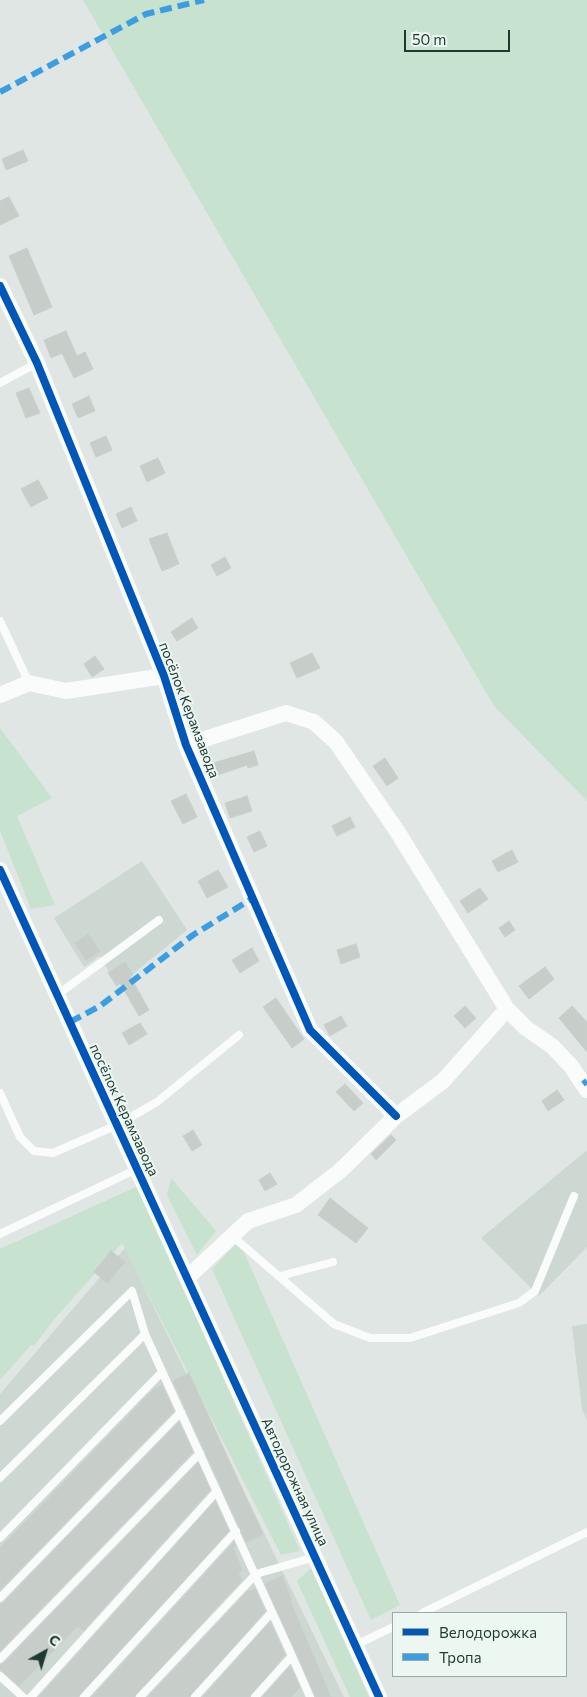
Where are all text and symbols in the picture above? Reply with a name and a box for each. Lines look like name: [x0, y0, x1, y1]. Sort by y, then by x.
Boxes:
scale bar: [407, 20, 513, 52]
text: 50 m: [412, 30, 446, 48]
street label: посёлок Керамзавода: [155, 640, 223, 780]
street label: посёлок Керамзавода: [86, 1041, 162, 1179]
street label: Автодорожная улица: [258, 1415, 332, 1549]
legend: [392, 1612, 567, 1677]
text: Велодорожка: [439, 1623, 537, 1641]
north arrow: [20, 1627, 70, 1677]
text: С: [46, 1630, 64, 1650]
text: Тропа: [439, 1648, 481, 1666]

